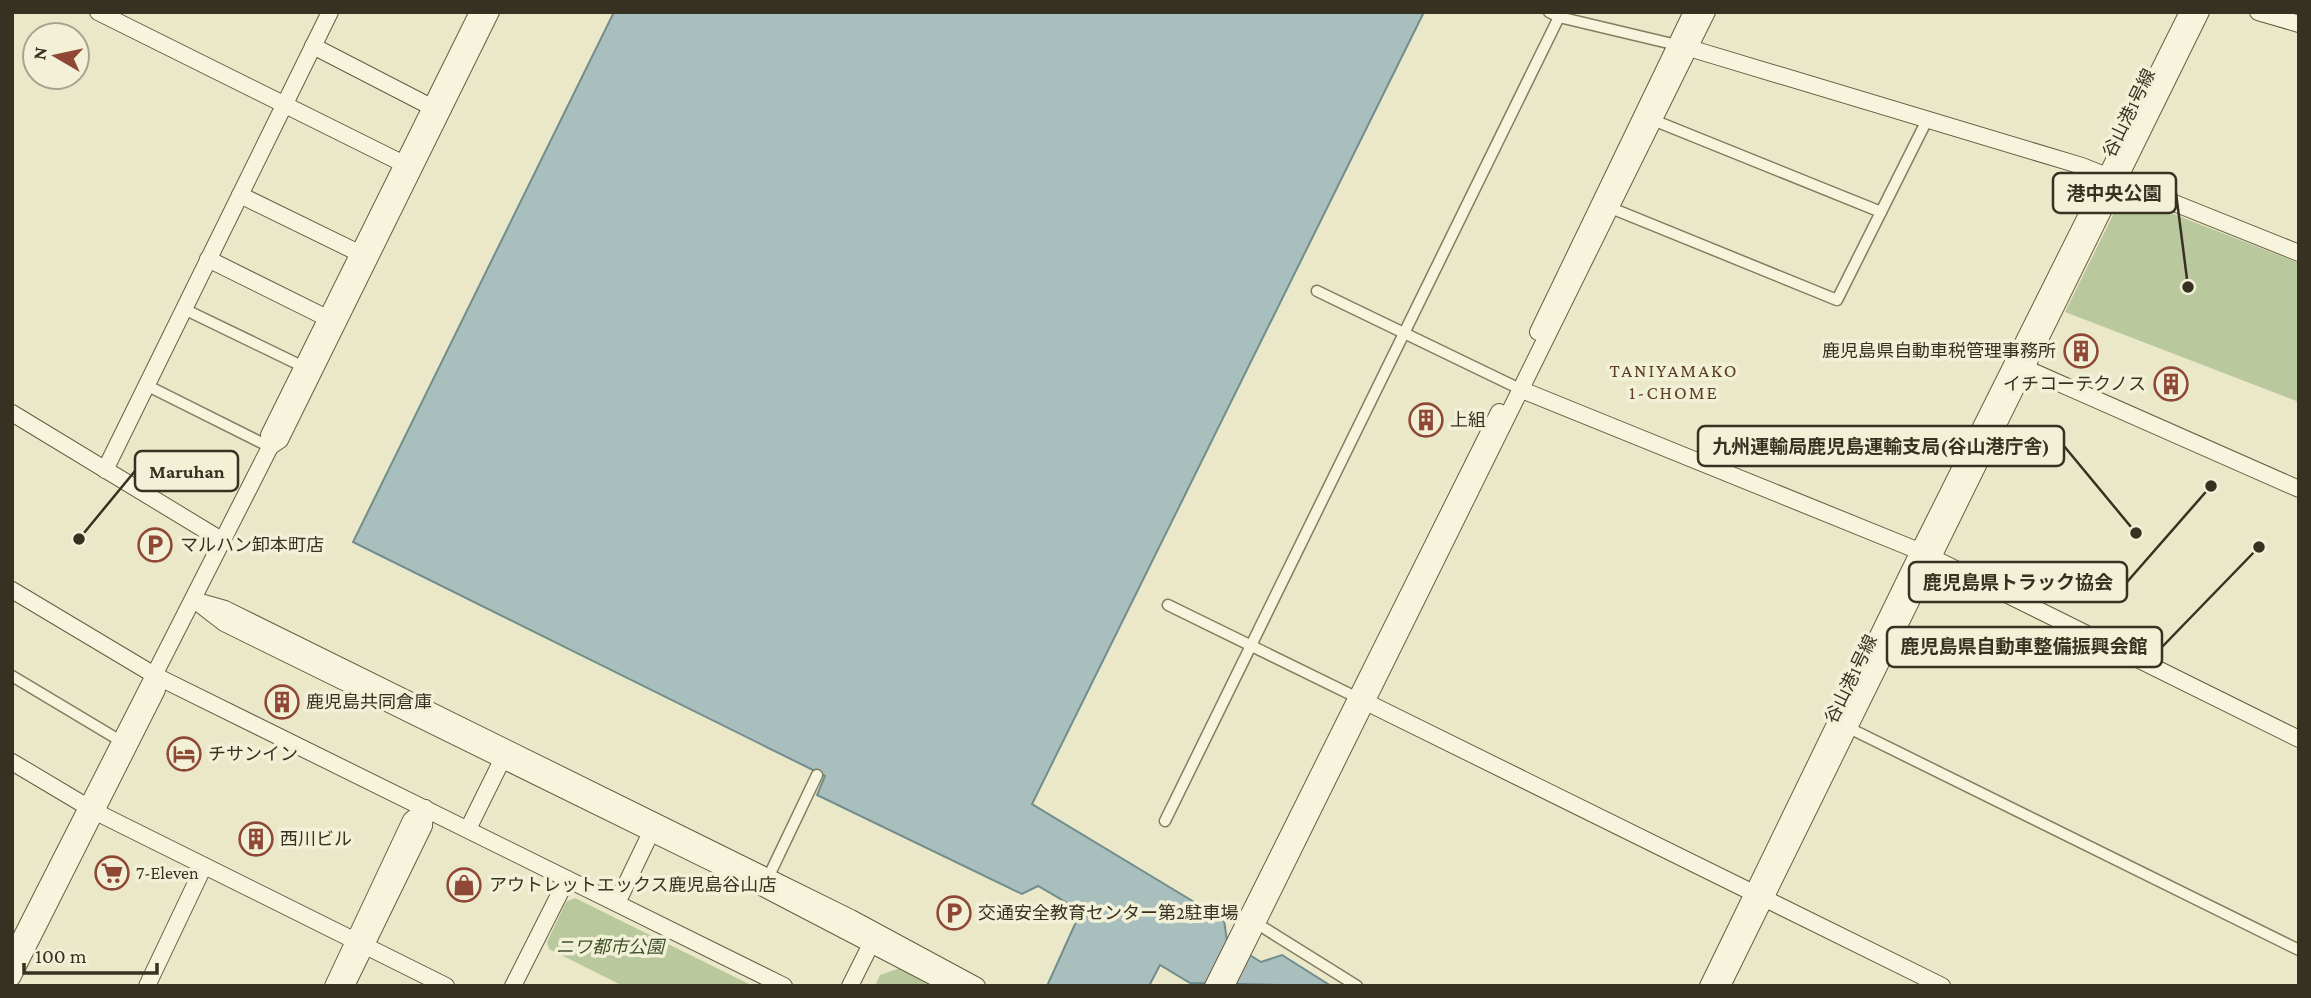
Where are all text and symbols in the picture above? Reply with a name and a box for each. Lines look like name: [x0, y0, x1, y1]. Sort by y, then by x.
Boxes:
north arrow: [21, 21, 91, 91]
text: N: [28, 45, 51, 61]
street label: 谷山港1号線: [2099, 65, 2159, 161]
callout: 港中央公園: [2053, 173, 2176, 213]
text: 港中央公園: [2066, 183, 2162, 204]
building icon: 鹿児島県自動車税管理事務所: [2062, 332, 2100, 370]
place label: 鹿児島県自動車税管理事務所: [1822, 341, 2056, 361]
district label: TANIYAMAKO 1-CHOME: [1610, 360, 1738, 403]
building icon: イチコーテクノス: [2152, 365, 2190, 403]
place label: イチコーテクノス: [2003, 374, 2146, 394]
building icon: 上組: [1407, 401, 1445, 439]
place label: 上組: [1450, 410, 1486, 430]
callout: 九州運輸局鹿児島運輸支局(谷山港庁舎): [1698, 426, 2064, 466]
text: 九州運輸局鹿児島運輸支局(谷山港庁舎): [1712, 436, 2050, 458]
callout: Maruhan: [135, 451, 238, 491]
text: Maruhan: [149, 461, 225, 482]
parking icon: マルハン卸本町店: [136, 526, 174, 564]
place label: マルハン卸本町店: [180, 535, 324, 555]
callout: 鹿児島県トラック協会: [1909, 562, 2127, 602]
text: 鹿児島県トラック協会: [1923, 572, 2113, 593]
callout: 鹿児島県自動車整備振興会館: [1887, 627, 2162, 667]
street label: 谷山港1号線: [1821, 631, 1881, 727]
text: 鹿児島県自動車整備振興会館: [1900, 636, 2148, 657]
building icon: 鹿児島共同倉庫: [263, 683, 301, 721]
place label: 鹿児島共同倉庫: [306, 692, 432, 712]
hotel icon: チサンイン: [165, 735, 203, 773]
place label: チサンイン: [208, 744, 298, 764]
building icon: 西川ビル: [237, 820, 275, 858]
place label: 西川ビル: [280, 829, 352, 849]
supermarket icon: 7-Eleven: [93, 854, 131, 892]
place label: 7-Eleven: [136, 863, 199, 883]
shop icon: アウトレットエックス鹿児島谷山店: [445, 866, 483, 904]
place label: アウトレットエックス鹿児島谷山店: [489, 875, 776, 895]
parking icon: 交通安全教育センター第2駐車場: [935, 894, 973, 932]
place label: 交通安全教育センター第2駐車場: [978, 903, 1239, 923]
scale bar: [24, 932, 158, 976]
park label: ニワ都市公園: [556, 937, 667, 957]
text: 100 m: [35, 944, 87, 968]

